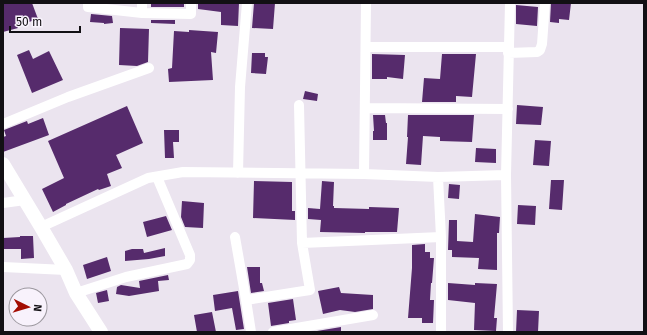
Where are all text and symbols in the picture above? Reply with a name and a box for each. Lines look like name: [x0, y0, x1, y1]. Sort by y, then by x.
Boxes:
scale bar: [10, 8, 80, 34]
text: 50 m: [16, 15, 42, 29]
north arrow: [8, 287, 48, 327]
text: N: [31, 304, 44, 312]

